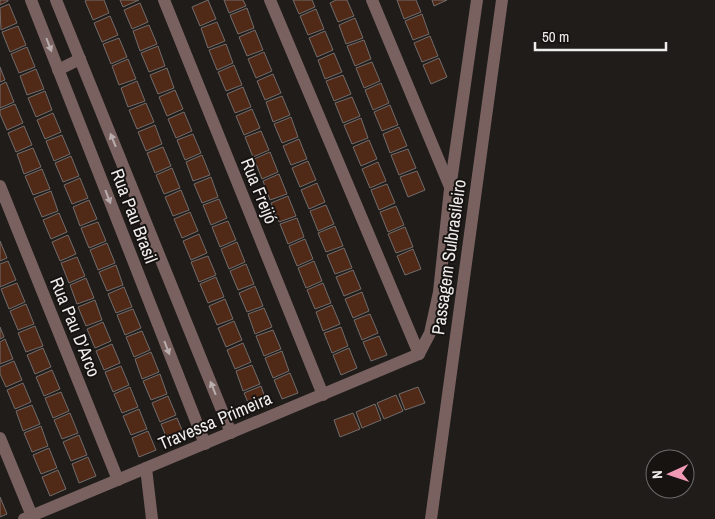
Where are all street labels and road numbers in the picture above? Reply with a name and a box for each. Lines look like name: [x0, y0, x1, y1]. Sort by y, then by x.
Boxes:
street label: Rua Freijó: [235, 154, 284, 227]
street label: Rua Pau Brasil: [105, 165, 164, 267]
street label: Passagem Sulbrasileiro: [425, 178, 472, 336]
street label: Rua Pau D'Arco: [44, 273, 107, 380]
street label: Travessa Primeira: [154, 385, 275, 456]

